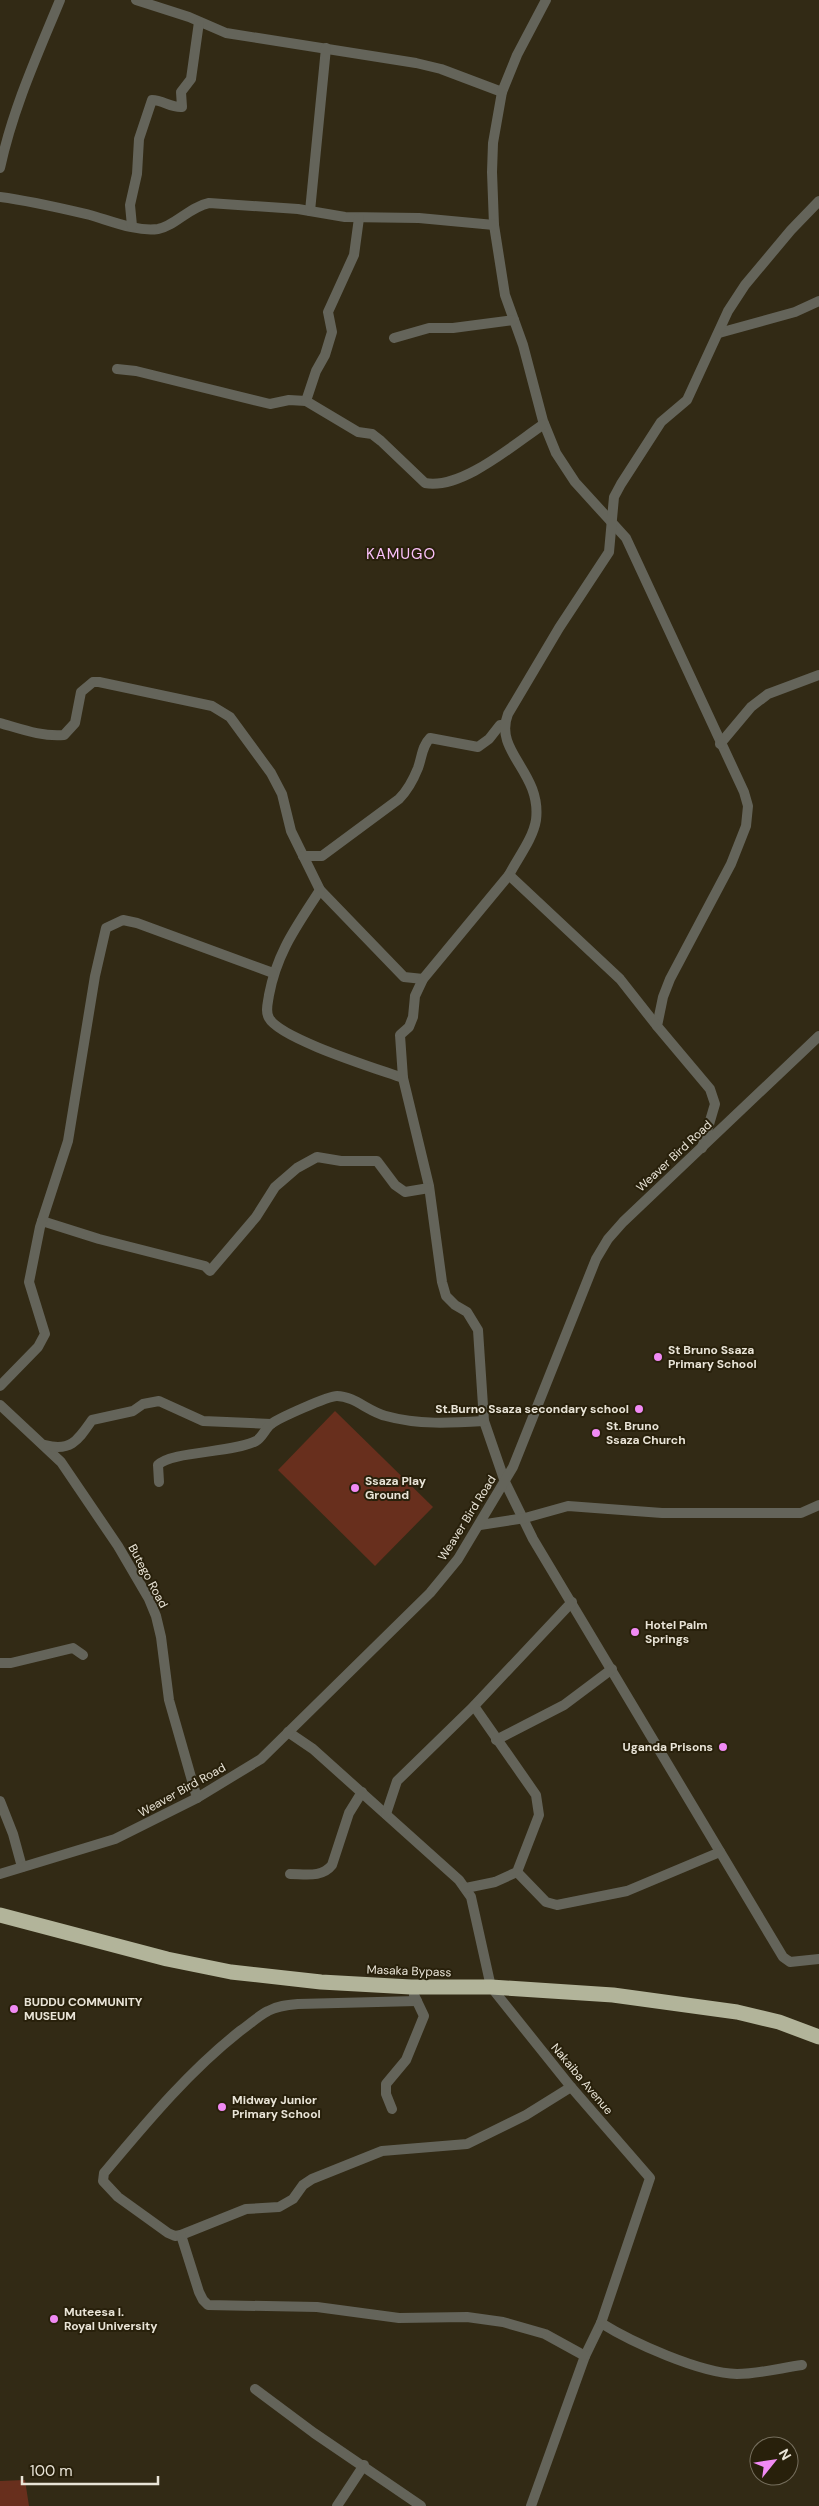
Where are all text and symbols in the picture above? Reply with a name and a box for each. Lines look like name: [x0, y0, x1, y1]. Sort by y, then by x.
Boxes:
district label: KAMUGO: [366, 544, 436, 564]
street label: Weaver Bird Road: [633, 1117, 715, 1195]
place label: St Bruno Ssaza Primary School: [668, 1342, 757, 1372]
marker: St Bruno Ssaza Primary School: [652, 1351, 664, 1363]
place label: St.Burno Ssaza secondary school: [435, 1401, 629, 1417]
marker: St.Burno Ssaza secondary school: [633, 1403, 645, 1415]
place label: St. Bruno Ssaza Church: [606, 1418, 686, 1448]
marker: St. Bruno Ssaza Church: [590, 1427, 602, 1439]
street label: Weaver Bird Road: [434, 1472, 500, 1564]
place label: Ssaza Play Ground: [365, 1473, 427, 1503]
marker: Ssaza Play Ground: [349, 1482, 361, 1494]
street label: Butego Road: [124, 1541, 172, 1611]
place label: Hotel Palm Springs: [645, 1617, 707, 1647]
marker: Hotel Palm Springs: [629, 1626, 641, 1638]
place label: Uganda Prisons: [622, 1739, 713, 1755]
marker: Uganda Prisons: [717, 1741, 729, 1753]
street label: Weaver Bird Road: [135, 1759, 229, 1821]
street label: Masaka Bypass: [366, 1962, 452, 1980]
place label: BUDDU COMMUNITY MUSEUM: [24, 1994, 143, 2024]
marker: BUDDU COMMUNITY MUSEUM: [8, 2003, 20, 2015]
street label: Nakaiba Avenue: [548, 2040, 617, 2118]
place label: Midway Junior Primary School: [232, 2092, 321, 2122]
marker: Midway Junior Primary School: [216, 2101, 228, 2113]
place label: Muteesa I. Royal University: [64, 2304, 158, 2334]
marker: Muteesa I. Royal University: [48, 2313, 60, 2325]
north arrow: [749, 2436, 799, 2486]
text: N: [775, 2446, 796, 2463]
scale bar: [22, 2454, 159, 2486]
text: 100 m: [30, 2461, 73, 2481]

